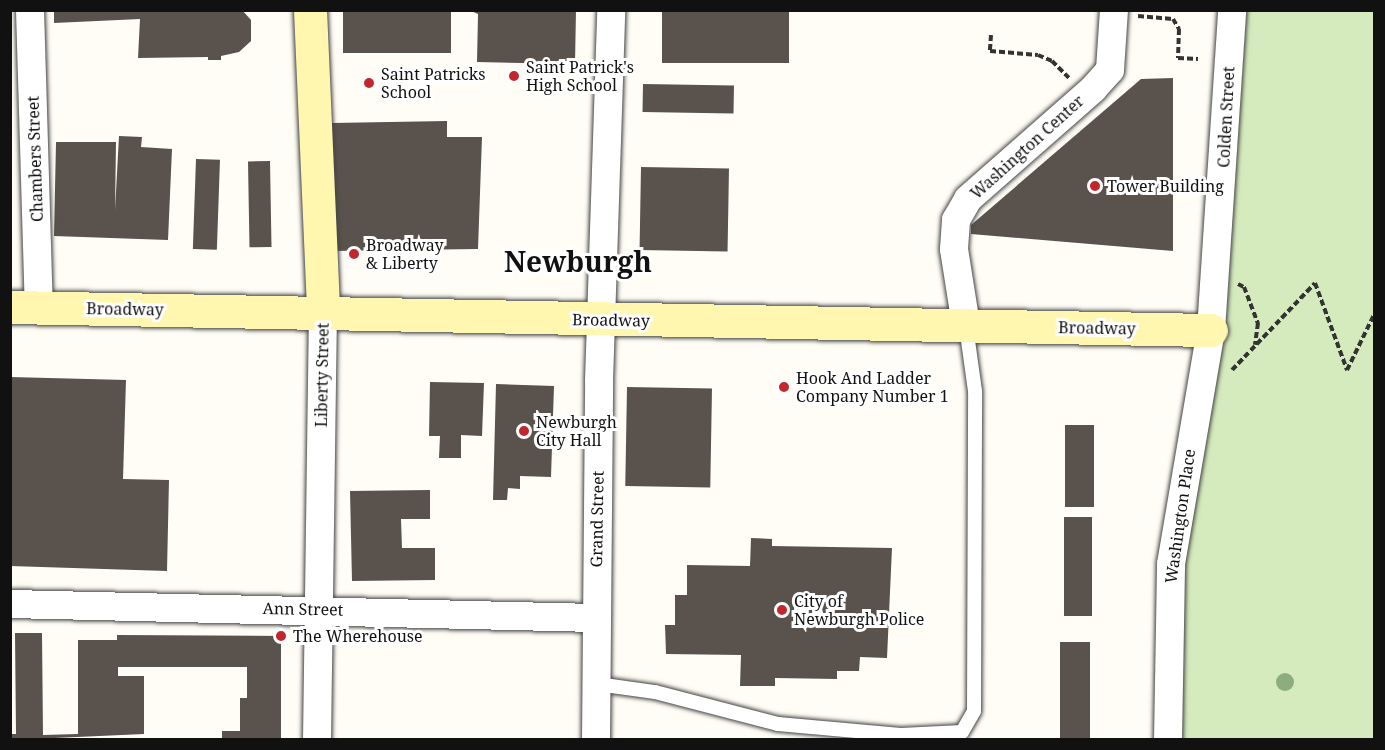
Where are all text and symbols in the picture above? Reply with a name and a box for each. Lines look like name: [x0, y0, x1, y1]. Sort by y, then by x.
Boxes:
place label: Saint Patrick's High School: [526, 57, 634, 95]
place label: Saint Patricks School: [381, 64, 485, 102]
street label: Сolden Street: [1214, 66, 1238, 168]
marker: Saint Patrick's High School: [507, 69, 521, 83]
marker: Saint Patricks School: [362, 76, 376, 90]
street label: Washington Center: [966, 91, 1088, 203]
street label: Chambers Street: [23, 96, 47, 222]
place label: Tower Building: [1107, 176, 1224, 196]
marker: Tower Building: [1088, 179, 1102, 193]
place label: Broadway & Liberty: [366, 235, 444, 273]
district label: Newburgh: [504, 244, 652, 278]
marker: Broadway & Liberty: [347, 247, 361, 261]
street label: Broadway: [86, 299, 164, 319]
street label: Broadway: [572, 310, 650, 330]
street label: Broadway: [1058, 318, 1136, 338]
street label: Liberty Street: [311, 323, 333, 427]
place label: Hook And Ladder Company Number 1: [796, 368, 949, 406]
marker: Hook And Ladder Company Number 1: [777, 380, 791, 394]
place label: Newburgh City Hall: [536, 412, 617, 450]
marker: Newburgh City Hall: [517, 424, 531, 438]
street label: Washington Place: [1161, 448, 1199, 584]
street label: Grand Street: [587, 471, 607, 567]
place label: City of Newburgh Police: [794, 591, 924, 629]
street label: Ann Street: [262, 599, 344, 619]
marker: City of Newburgh Police: [775, 603, 789, 617]
place label: The Wherehouse: [293, 626, 423, 646]
marker: The Wherehouse: [274, 629, 288, 643]

